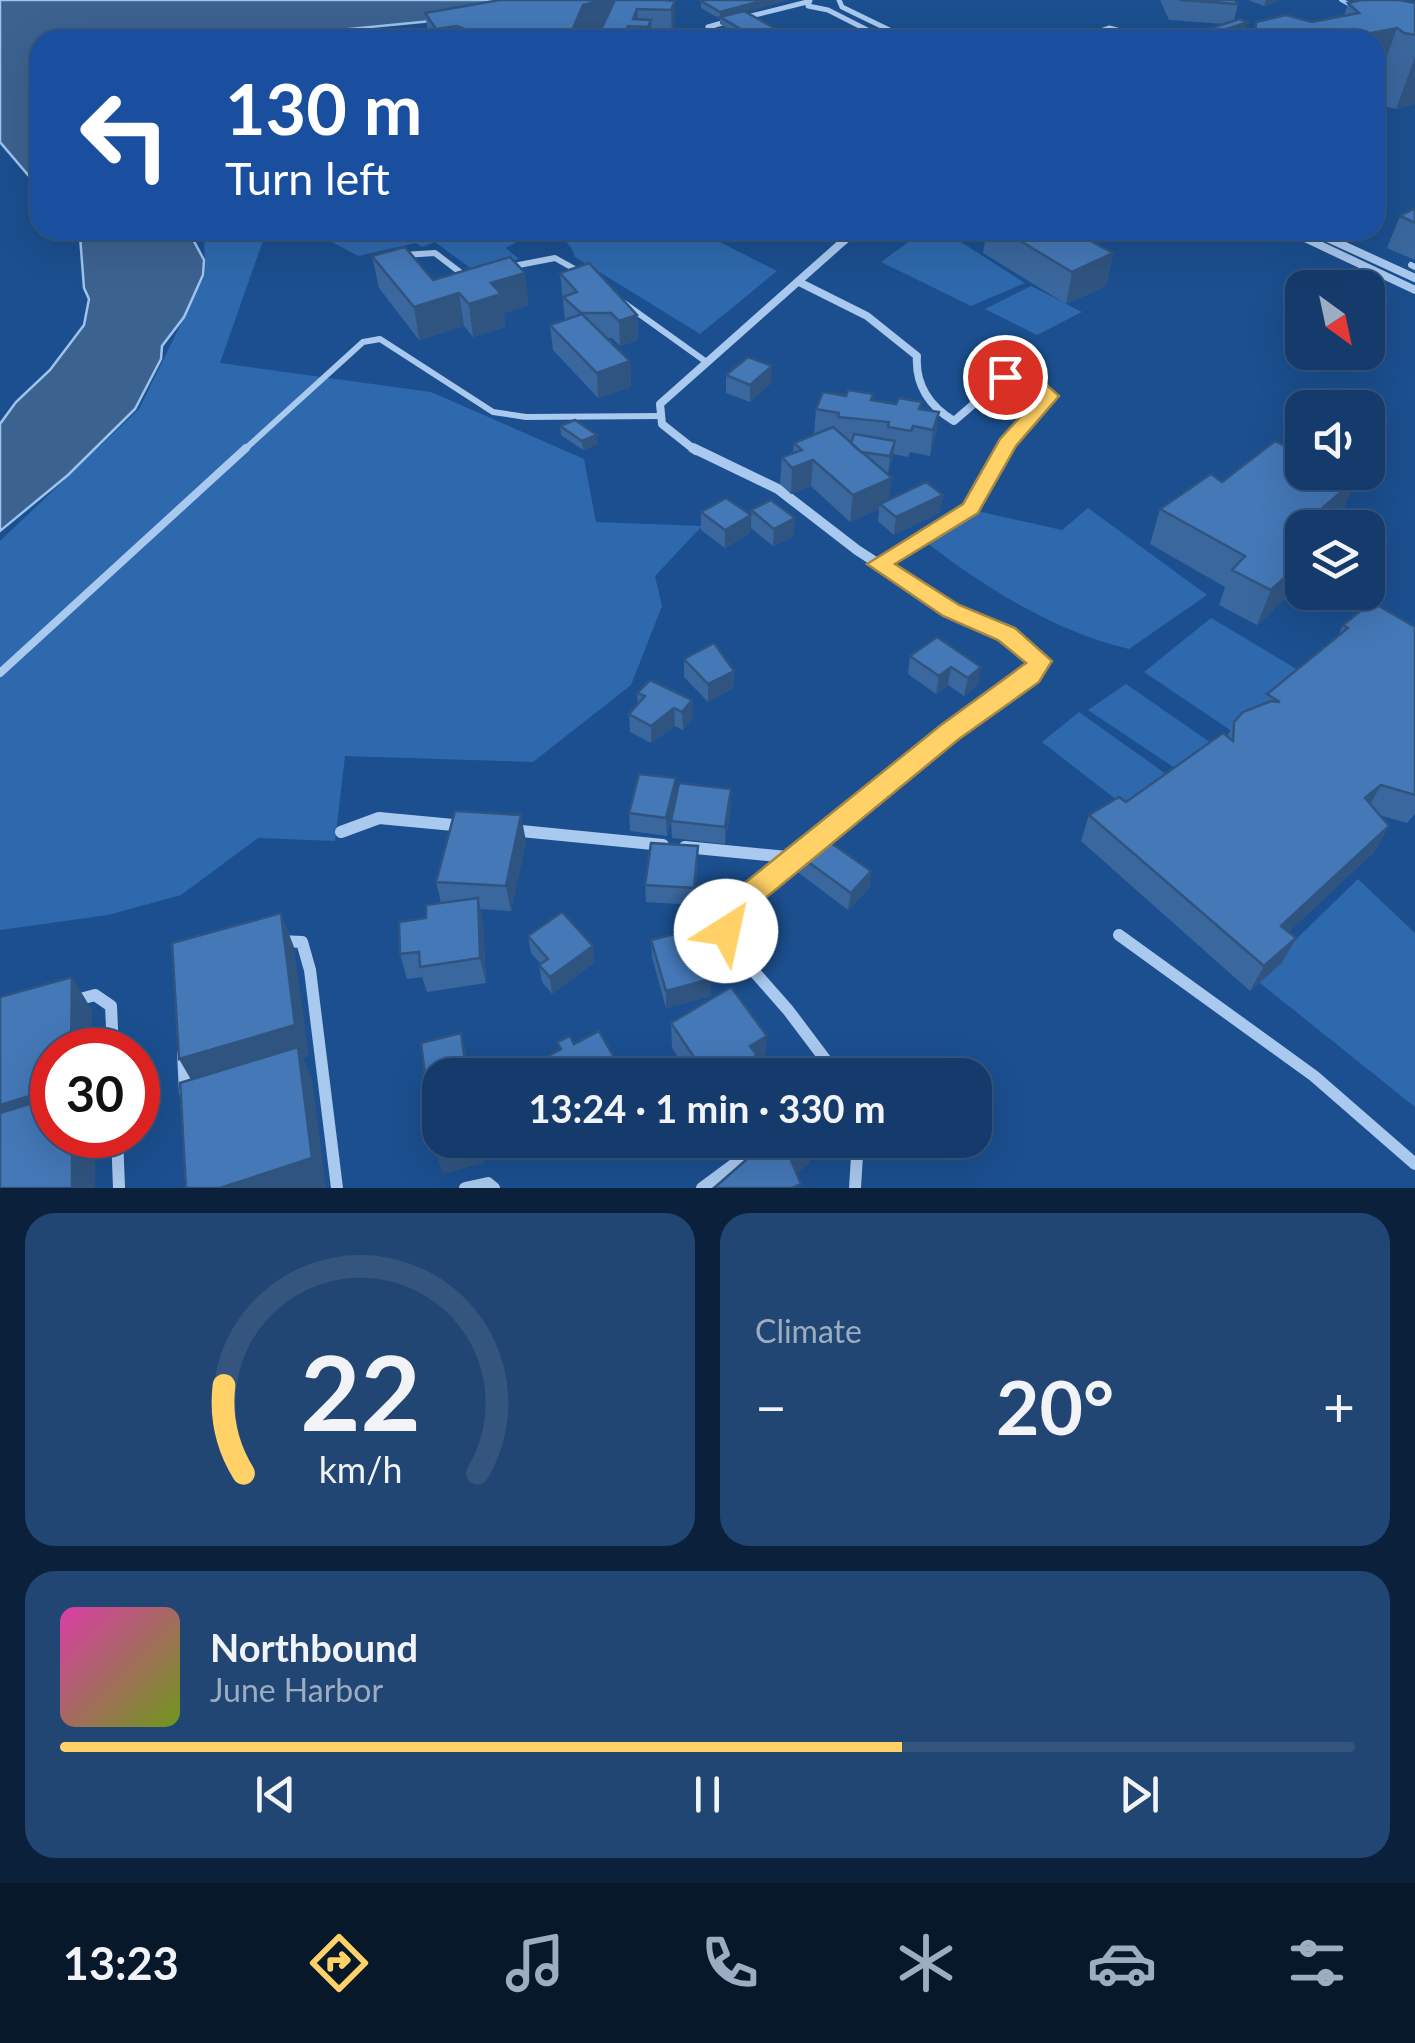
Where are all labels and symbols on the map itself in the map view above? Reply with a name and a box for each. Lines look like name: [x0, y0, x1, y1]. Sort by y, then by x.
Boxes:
north arrow: [1285, 270, 1385, 370]
pin: [963, 335, 1048, 420]
position arrow: [674, 879, 778, 983]
speed limit sign: 30: [30, 1028, 160, 1158]

